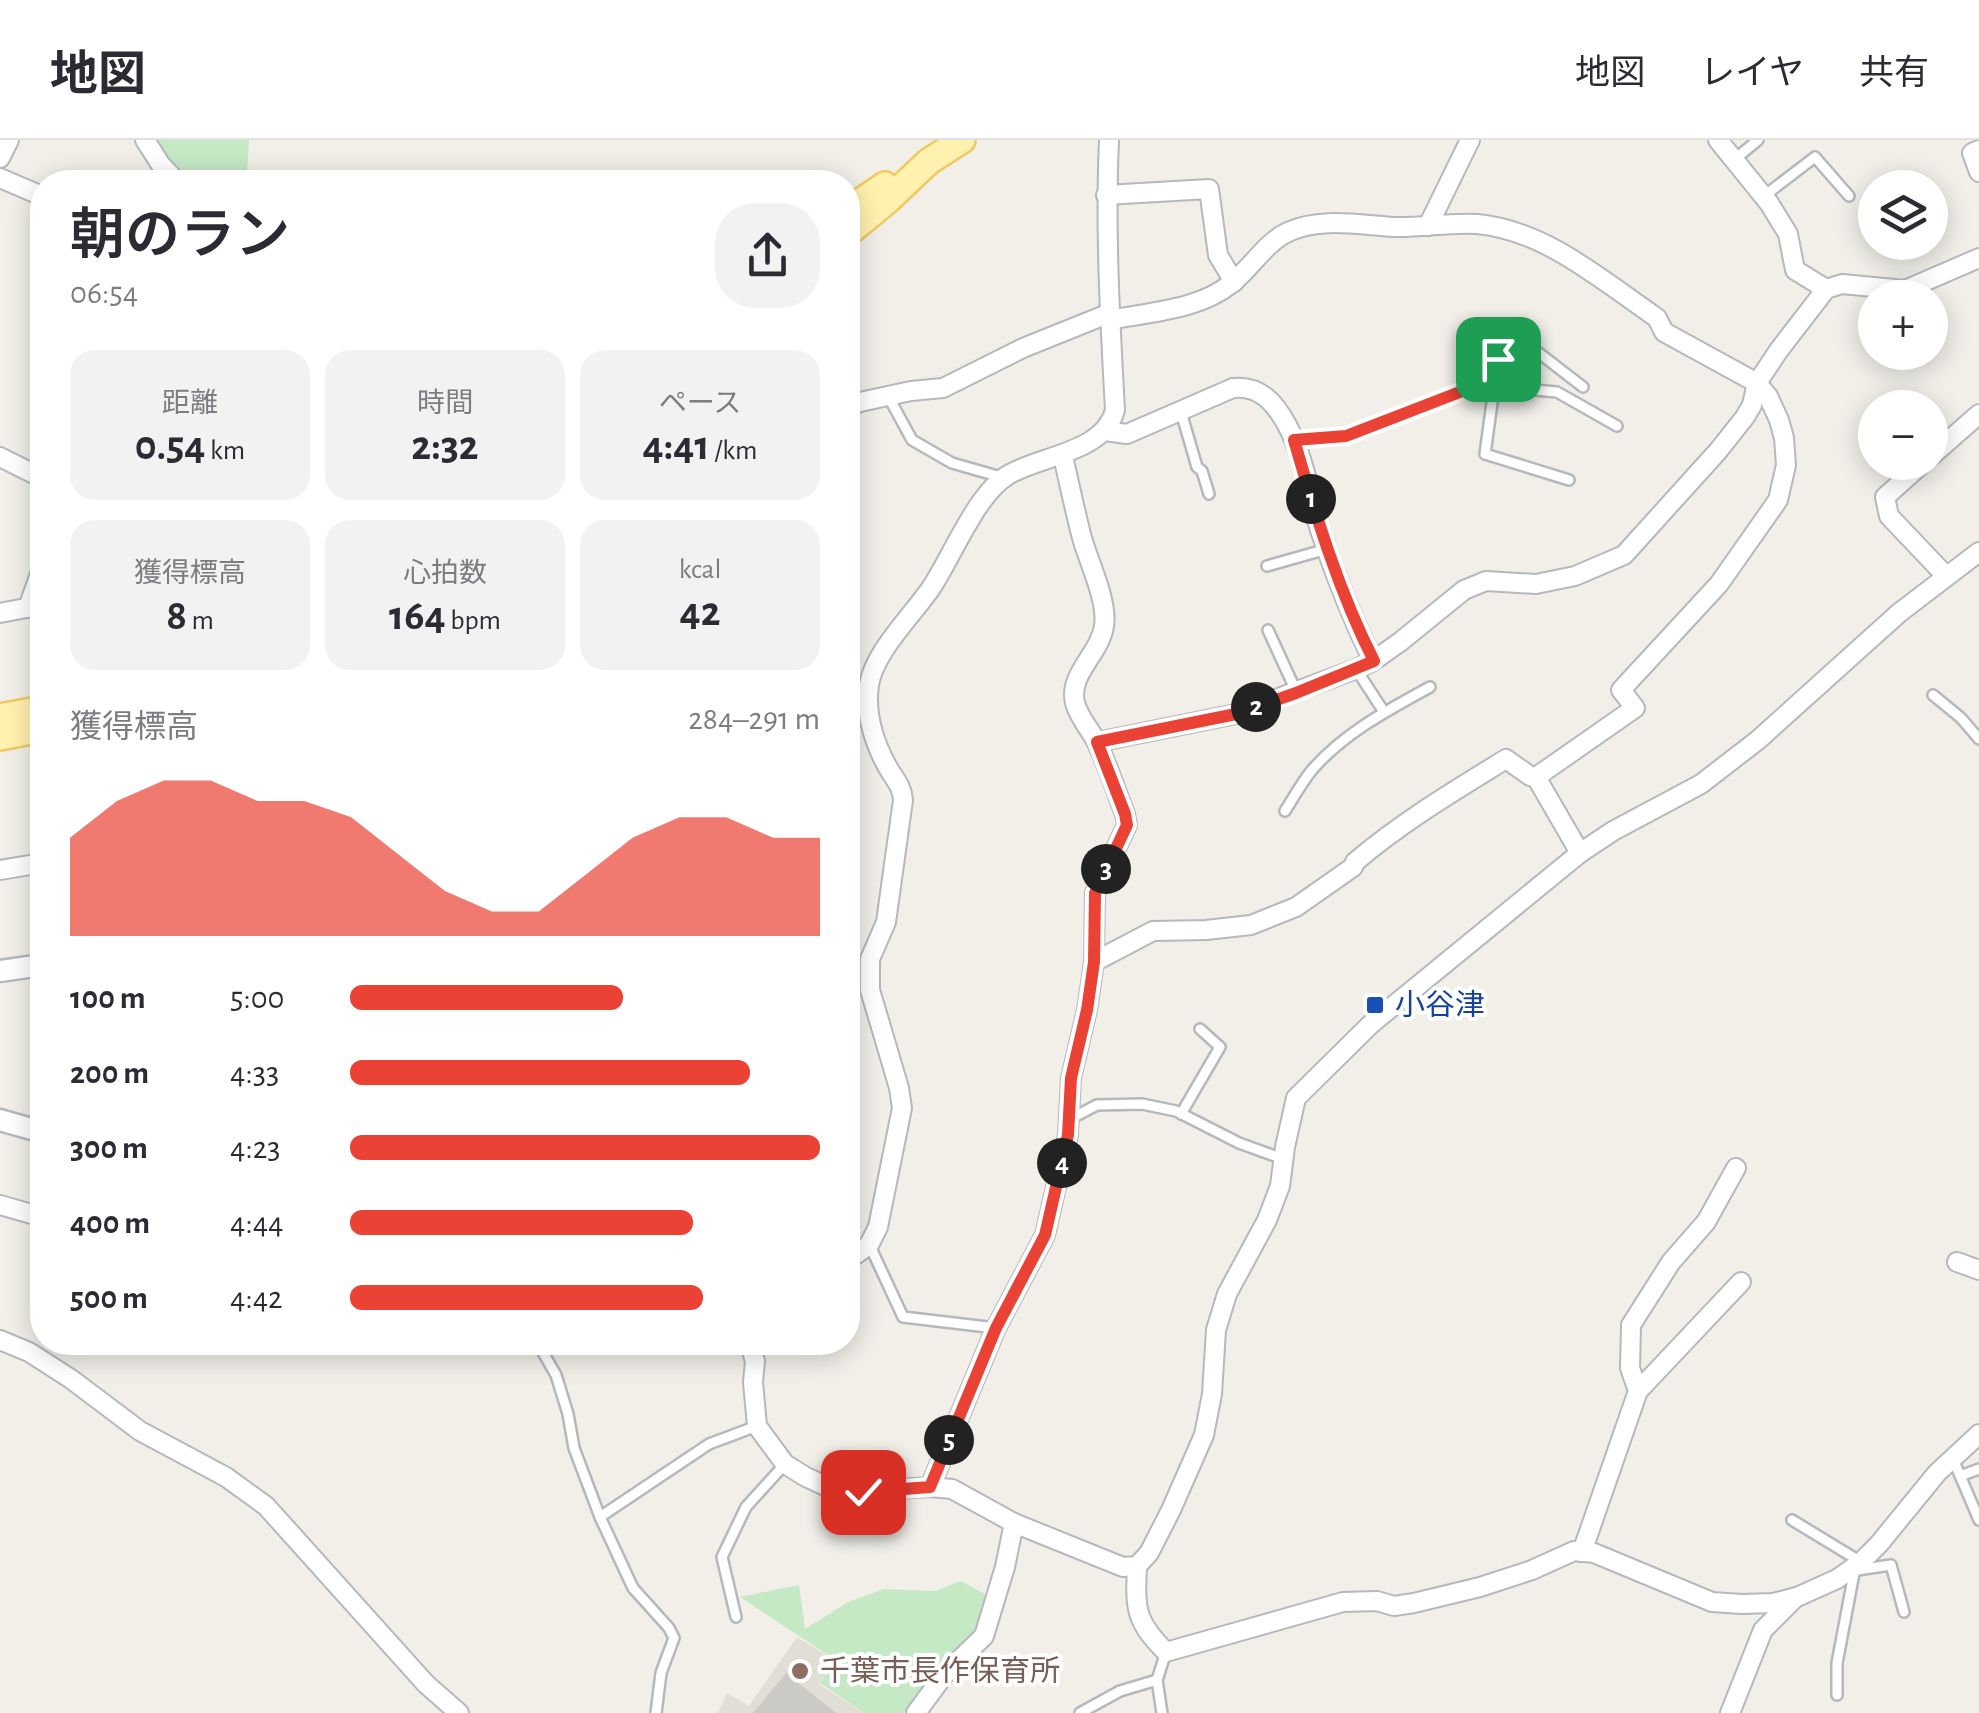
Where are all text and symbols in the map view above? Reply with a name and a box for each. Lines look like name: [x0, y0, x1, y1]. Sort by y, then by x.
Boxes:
text: 地図: [50, 52, 146, 100]
text: 地図: [1575, 56, 1645, 91]
text: レイヤ: [1700, 56, 1804, 91]
text: 共有: [1859, 56, 1929, 91]
map controls: [1858, 170, 1948, 480]
button: layers: [1858, 170, 1948, 260]
button: share: [715, 203, 820, 308]
text: 朝のラン: [70, 209, 290, 264]
text: 06:54: [70, 277, 138, 309]
button: +: [1858, 280, 1948, 370]
pin: [1456, 317, 1541, 402]
icon: arrive: [1471, 332, 1526, 387]
text: 距離: [162, 390, 218, 418]
text: 時間: [417, 390, 473, 418]
text: ペース: [659, 390, 741, 418]
button: −: [1858, 390, 1948, 480]
text: 0.54: [135, 425, 205, 467]
text: 2:32: [411, 425, 479, 467]
text: 4:41: [643, 425, 710, 467]
text: km: [205, 437, 245, 465]
text: /km: [710, 437, 757, 465]
pin: 1: [1286, 474, 1336, 524]
text: 1: [1306, 485, 1316, 513]
text: kcal: [679, 556, 721, 584]
text: 獲得標高: [134, 560, 246, 588]
text: 心拍数: [403, 560, 487, 588]
text: 42: [680, 591, 720, 633]
text: 8: [166, 595, 187, 637]
text: 164: [389, 595, 446, 637]
text: m: [187, 607, 214, 635]
text: bpm: [446, 607, 501, 635]
pin: 2: [1231, 682, 1281, 732]
text: 2: [1249, 693, 1263, 721]
text: 284–291 m: [688, 703, 820, 735]
text: 獲得標高: [70, 711, 198, 743]
pin: 3: [1081, 844, 1131, 894]
text: 3: [1100, 855, 1112, 883]
text: 100 m: [70, 982, 146, 1014]
text: 5:00: [230, 982, 285, 1014]
place label: 小谷津: [1395, 989, 1485, 1021]
marker: 小谷津: [1364, 994, 1386, 1016]
text: 200 m: [70, 1057, 149, 1089]
text: 4:33: [230, 1057, 279, 1089]
text: 300 m: [70, 1132, 148, 1164]
text: 4:23: [230, 1132, 280, 1164]
pin: 4: [1037, 1138, 1087, 1188]
text: 4: [1055, 1149, 1069, 1177]
text: 400 m: [70, 1207, 150, 1239]
text: 4:44: [230, 1207, 284, 1239]
text: 500 m: [70, 1282, 148, 1314]
text: 4:42: [230, 1282, 283, 1314]
pin: 5: [924, 1415, 974, 1465]
text: 5: [943, 1426, 955, 1454]
pin: [821, 1450, 906, 1535]
icon: check: [836, 1465, 891, 1520]
place label: 千葉市長作保育所: [820, 1655, 1060, 1687]
marker: 千葉市長作保育所: [789, 1660, 811, 1682]

